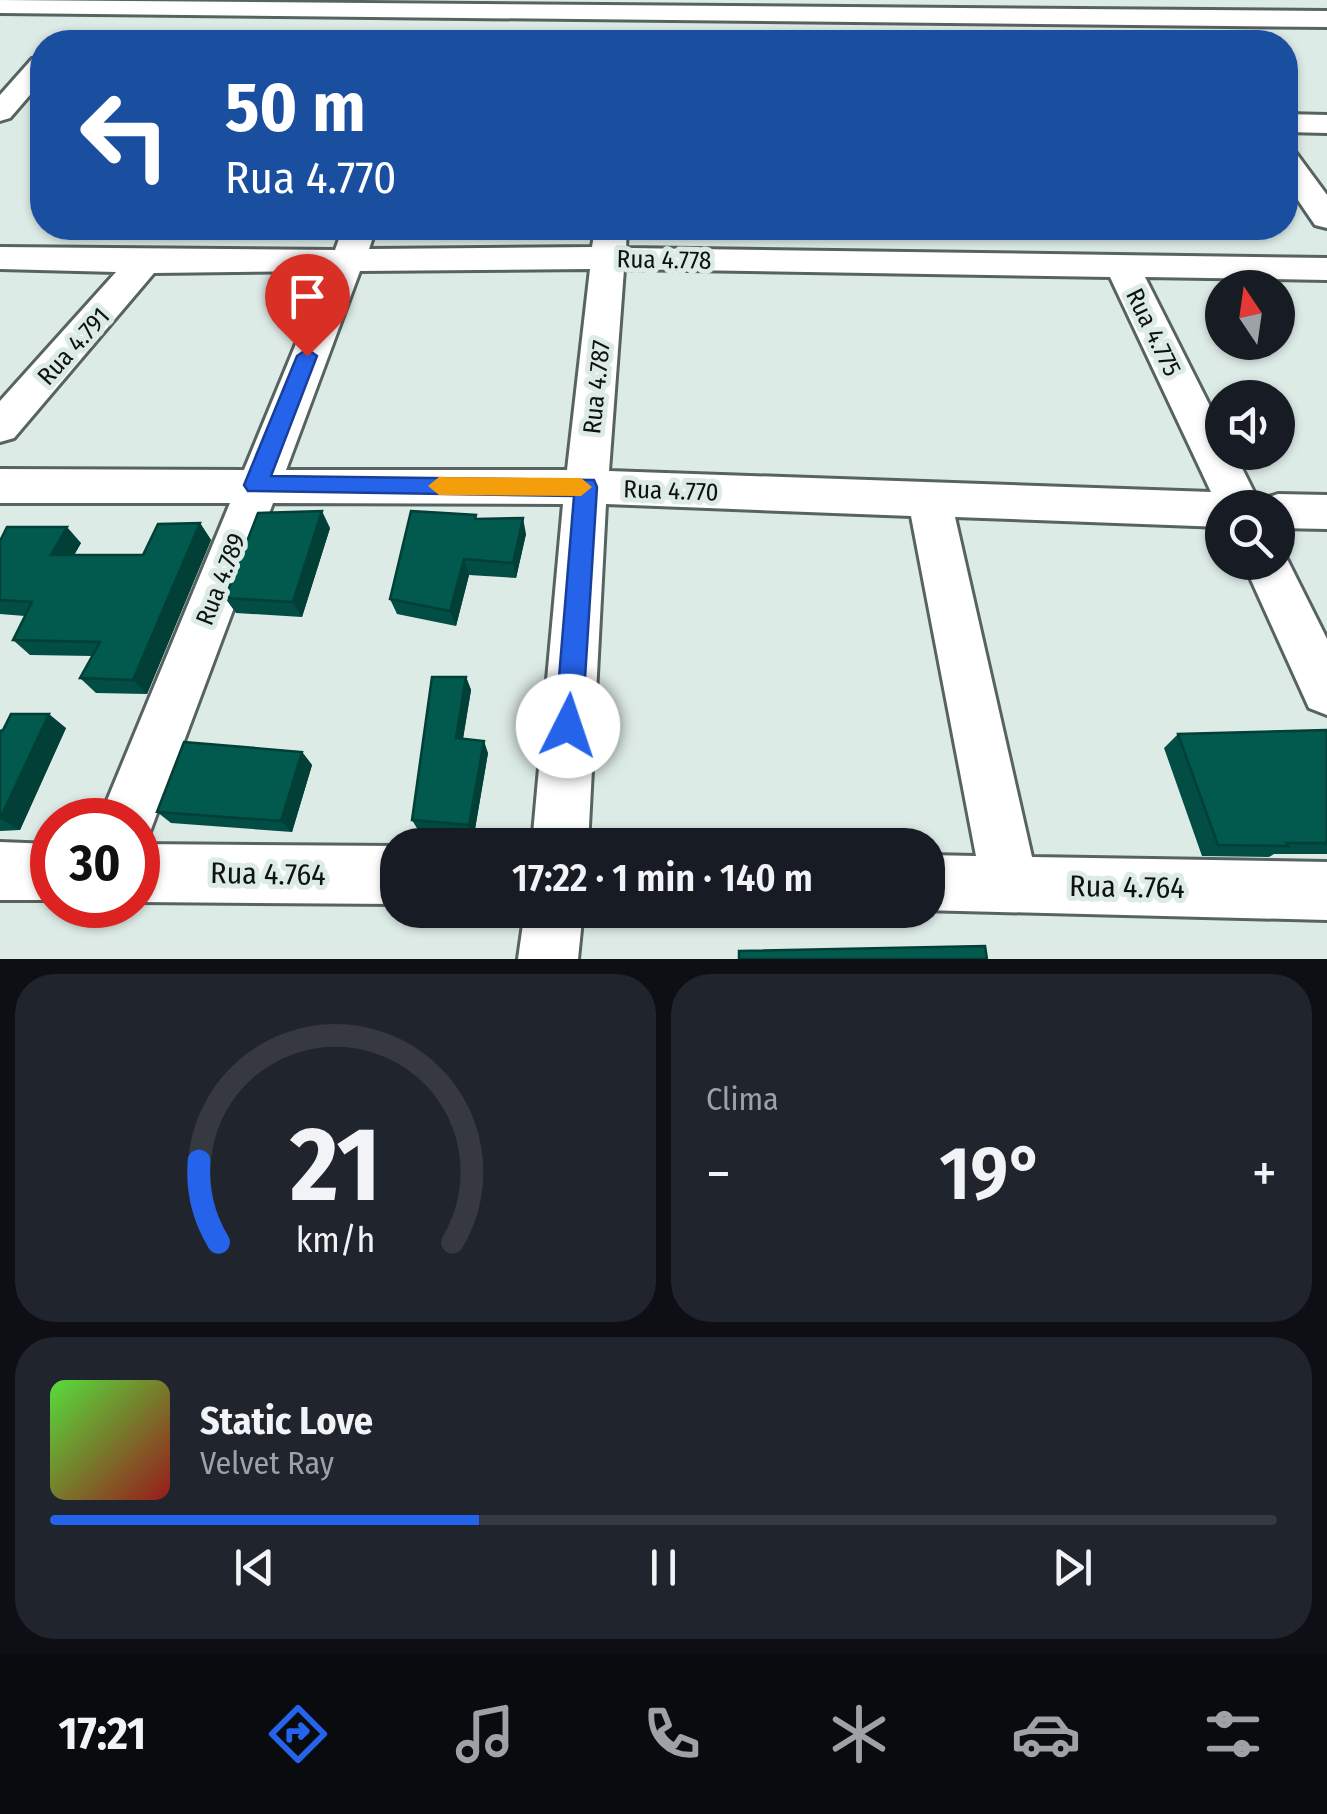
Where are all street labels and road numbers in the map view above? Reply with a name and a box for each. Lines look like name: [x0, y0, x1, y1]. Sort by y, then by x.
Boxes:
street label: Rua 4.778: [616, 244, 712, 276]
street label: Rua 4.775: [1119, 284, 1187, 381]
street label: Rua 4.791: [31, 302, 116, 391]
street label: Rua 4.787: [577, 339, 617, 436]
street label: Rua 4.770: [623, 474, 719, 508]
street label: Rua 4.789: [190, 529, 252, 630]
street label: Rua 4.764: [210, 855, 326, 893]
street label: Rua 4.764: [1069, 868, 1185, 906]

